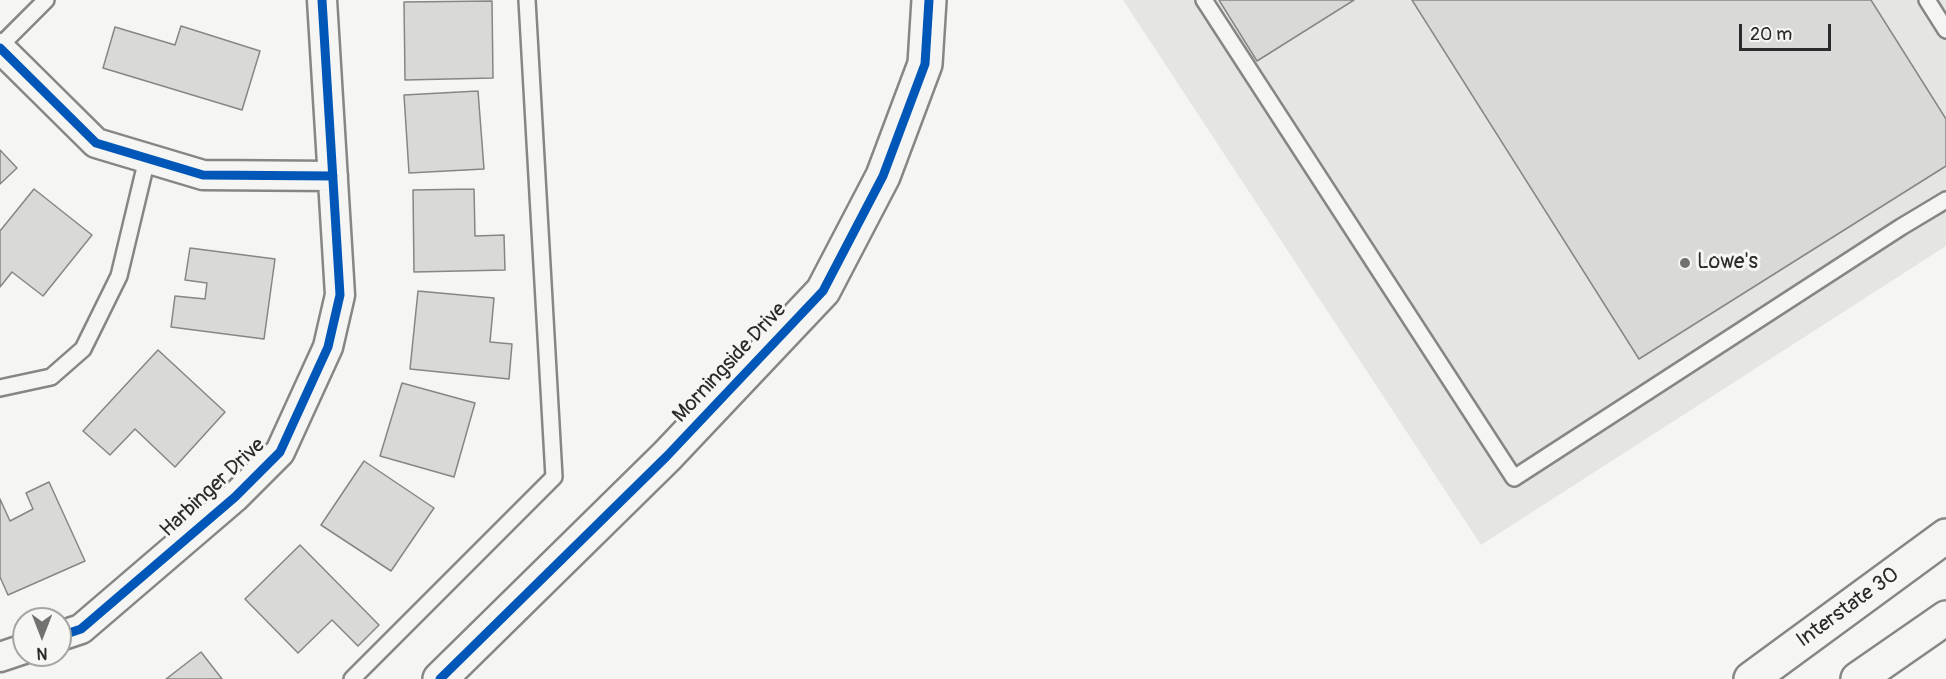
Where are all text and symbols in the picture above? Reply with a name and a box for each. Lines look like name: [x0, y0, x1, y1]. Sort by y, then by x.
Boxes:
scale bar: [1742, 12, 1834, 50]
text: 20 m: [1750, 23, 1792, 46]
place label: Lowe's: [1697, 250, 1758, 276]
marker: Lowe's: [1678, 256, 1692, 270]
street label: Morningside Drive: [668, 298, 792, 428]
street label: Harbinger Drive: [155, 433, 271, 543]
street label: Interstate 30: [1792, 562, 1904, 654]
north arrow: [12, 607, 72, 667]
text: N: [37, 643, 47, 663]

